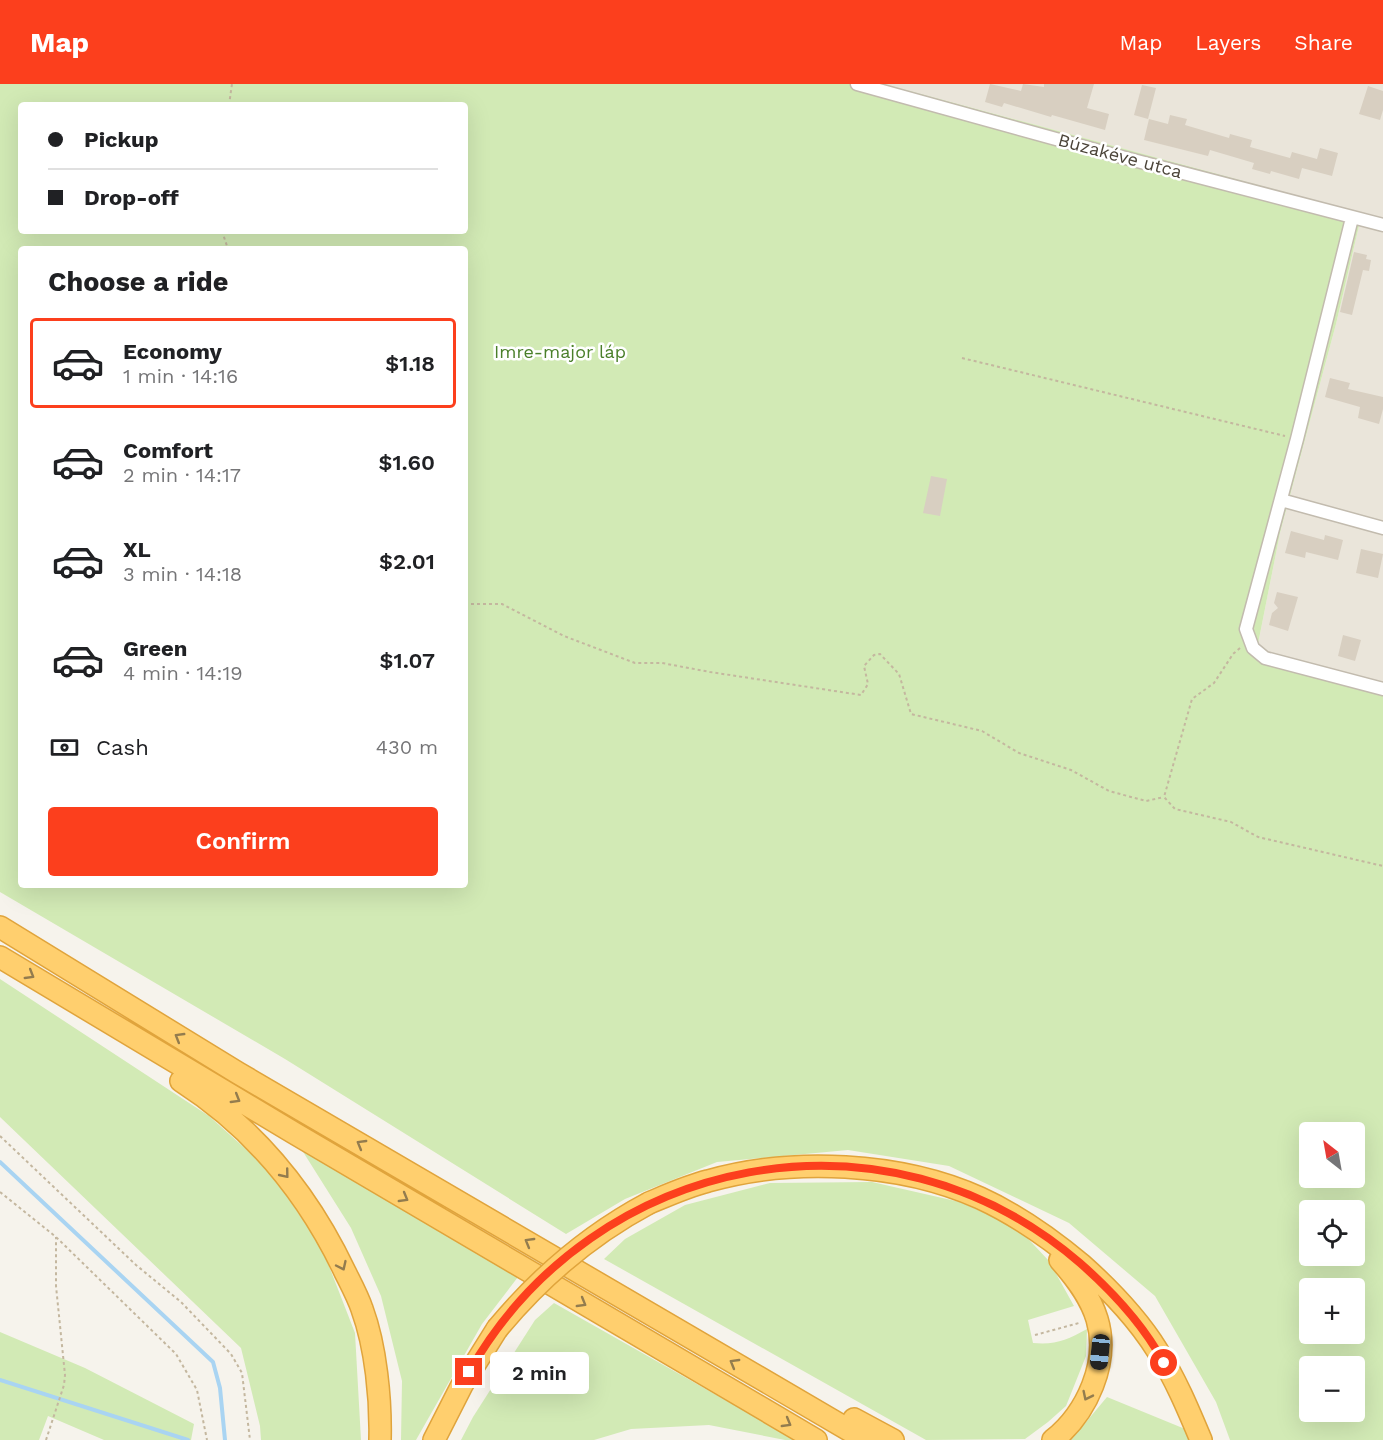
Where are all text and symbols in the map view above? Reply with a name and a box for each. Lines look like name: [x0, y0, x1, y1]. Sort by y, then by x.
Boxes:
text: Map: [30, 26, 89, 59]
text: Map: [1119, 30, 1162, 55]
text: Layers: [1195, 30, 1261, 55]
text: Share: [1294, 30, 1353, 55]
text: Pickup: [84, 127, 159, 152]
street label: Búzakéve utca: [1056, 129, 1184, 182]
text: Drop-off: [84, 185, 179, 210]
text: Choose a ride: [48, 266, 228, 298]
icon: car: [51, 336, 105, 390]
text: Economy: [123, 339, 222, 364]
park label: Imre-major láp: [494, 341, 626, 362]
text: $1.18: [385, 351, 435, 376]
text: 1 min · 14:16: [123, 364, 238, 388]
icon: car: [51, 435, 105, 489]
text: Comfort: [123, 438, 213, 463]
text: $1.60: [378, 450, 435, 475]
text: 2 min · 14:17: [123, 463, 241, 487]
icon: car: [51, 534, 105, 588]
text: XL: [123, 537, 151, 562]
text: $2.01: [379, 549, 435, 574]
text: 3 min · 14:18: [123, 562, 242, 586]
icon: car: [51, 633, 105, 687]
text: Green: [123, 636, 187, 661]
text: $1.07: [380, 648, 435, 673]
text: 4 min · 14:19: [123, 661, 243, 685]
icon: cash: [48, 731, 81, 764]
text: Cash: [96, 735, 149, 760]
text: 430 m: [376, 735, 438, 759]
button: Confirm: [48, 807, 438, 876]
one-way arrow: [24, 968, 34, 980]
one-way arrow: [175, 1032, 185, 1044]
one-way arrow: [230, 1091, 240, 1103]
north arrow: [1299, 1122, 1365, 1188]
map controls: [1299, 1122, 1365, 1422]
one-way arrow: [357, 1139, 367, 1151]
one-way arrow: [277, 1167, 288, 1178]
one-way arrow: [398, 1190, 408, 1202]
button: locate: [1299, 1200, 1365, 1266]
one-way arrow: [525, 1238, 535, 1250]
one-way arrow: [334, 1259, 346, 1270]
button: +: [1299, 1278, 1365, 1344]
one-way arrow: [576, 1295, 587, 1307]
car: [1089, 1333, 1111, 1371]
route start: [1150, 1349, 1177, 1376]
callout: 2 min: [490, 1351, 589, 1393]
button: −: [1299, 1356, 1365, 1422]
route end: [455, 1358, 482, 1385]
one-way arrow: [730, 1358, 740, 1370]
text: 2 min: [512, 1361, 567, 1385]
one-way arrow: [1083, 1390, 1094, 1401]
one-way arrow: [781, 1416, 791, 1427]

